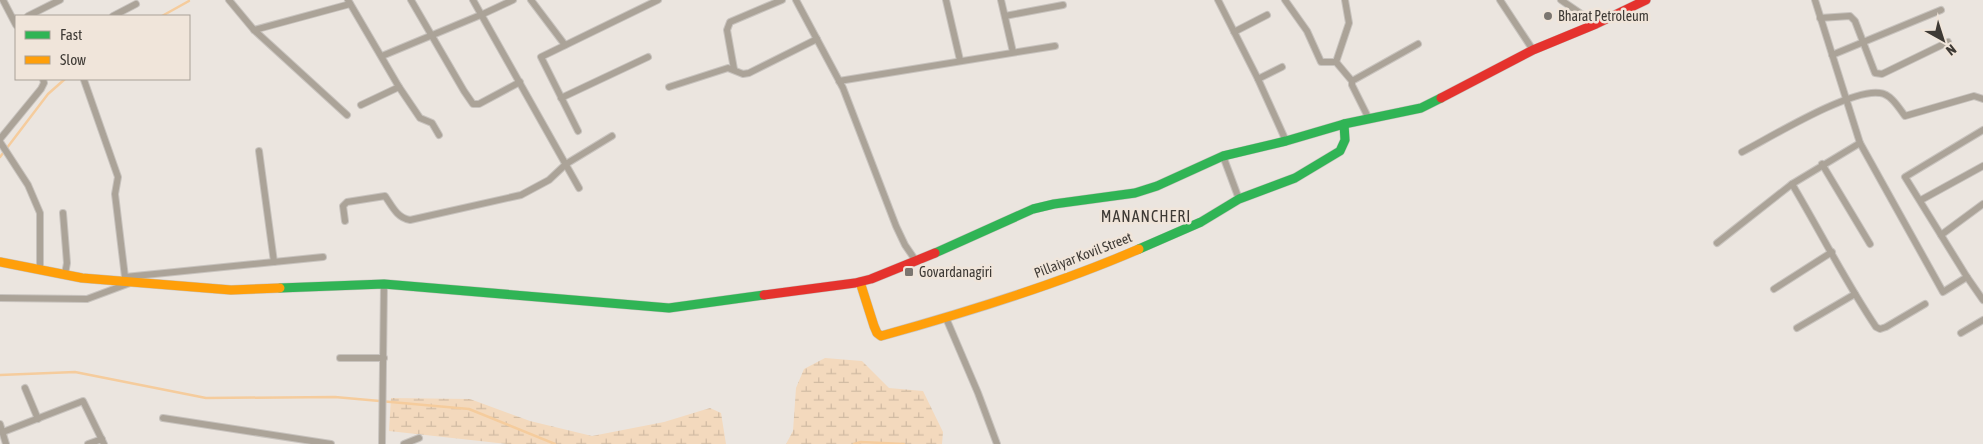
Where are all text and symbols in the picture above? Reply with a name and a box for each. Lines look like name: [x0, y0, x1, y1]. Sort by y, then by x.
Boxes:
place label: Bharat Petroleum: [1558, 8, 1649, 24]
marker: Bharat Petroleum: [1542, 10, 1554, 22]
legend: [15, 15, 190, 80]
north arrow: [1918, 15, 1968, 65]
text: Fast: [60, 26, 82, 43]
text: N: [1943, 41, 1959, 59]
text: Slow: [60, 51, 86, 68]
district label: MANANCHERI: [1101, 207, 1191, 225]
street label: Pillaiyar Kovil Street: [1032, 229, 1134, 281]
place label: Govardanagiri: [919, 264, 992, 280]
marker: Govardanagiri: [903, 266, 915, 278]

